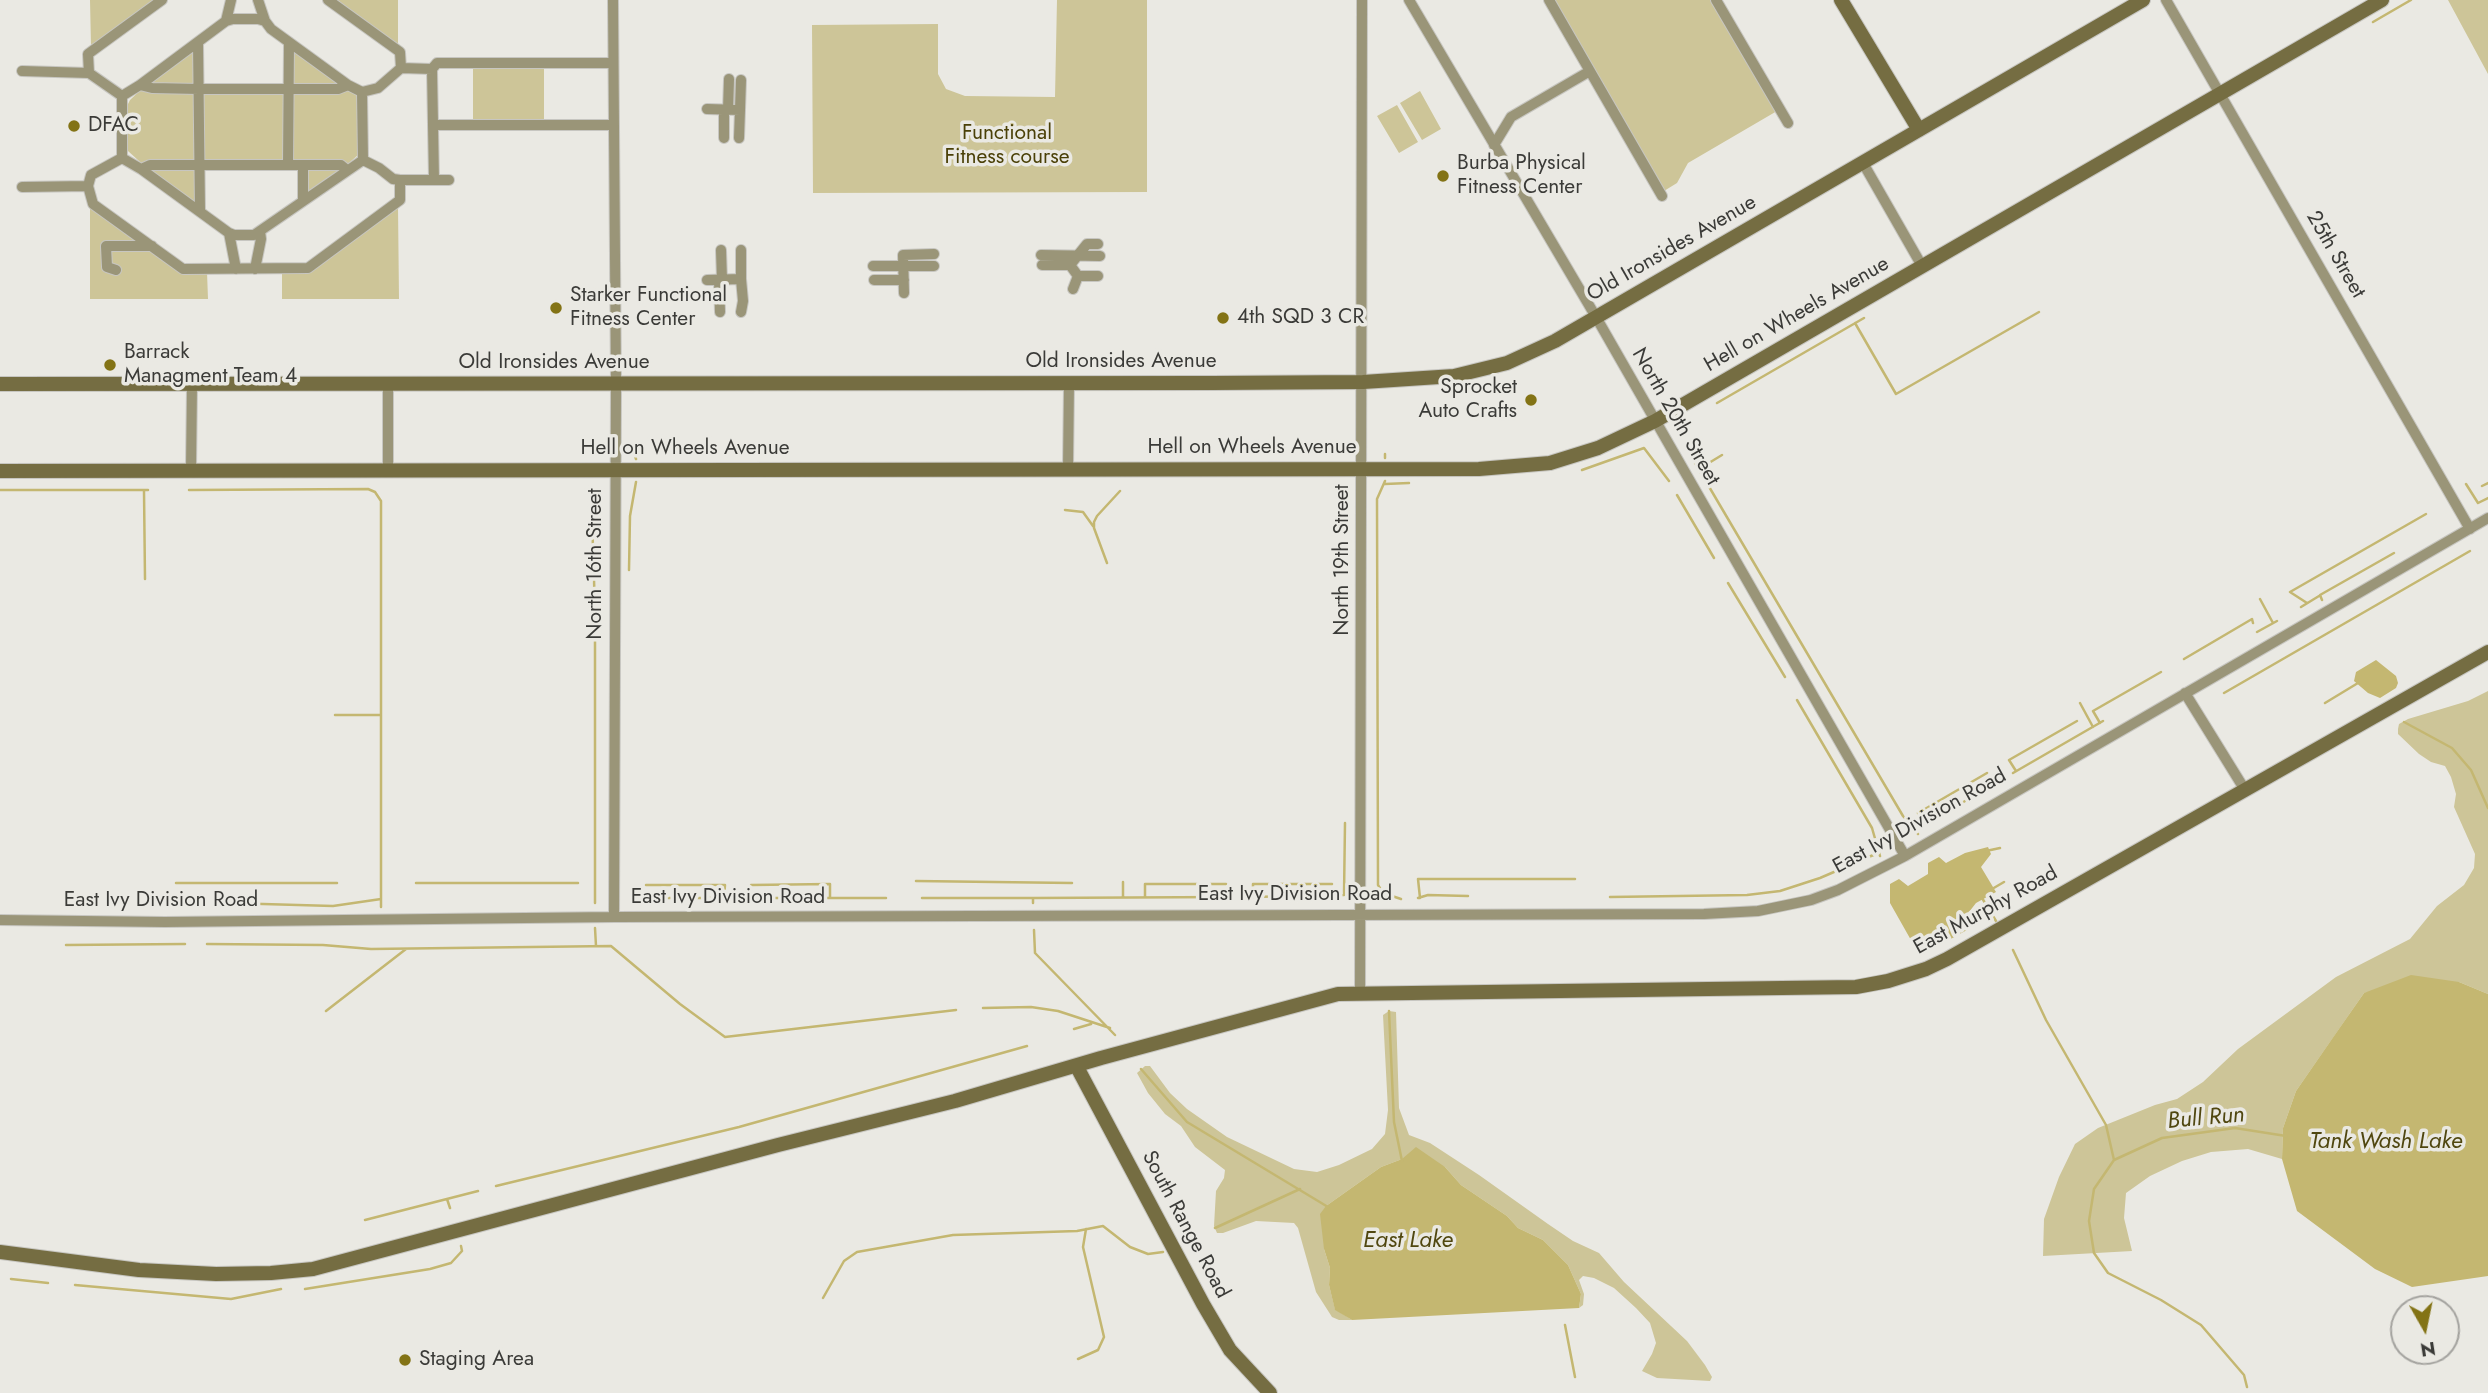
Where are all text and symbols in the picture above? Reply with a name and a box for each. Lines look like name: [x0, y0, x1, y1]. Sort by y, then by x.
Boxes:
place label: DFAC: [88, 113, 139, 139]
marker: DFAC: [66, 118, 82, 134]
park label: Functional Fitness course: [944, 121, 1070, 171]
place label: Burba Physical Fitness Center: [1457, 151, 1586, 201]
marker: Burba Physical Fitness Center: [1435, 168, 1451, 184]
street label: Old Ironsides Avenue: [1583, 190, 1761, 308]
street label: 25th Street: [2300, 207, 2370, 303]
street label: Hell on Wheels Avenue: [1700, 252, 1894, 378]
place label: Starker Functional Fitness Center: [570, 283, 727, 333]
marker: Starker Functional Fitness Center: [548, 300, 564, 316]
place label: 4th SQD 3 CR: [1237, 305, 1364, 331]
marker: 4th SQD 3 CR: [1215, 310, 1231, 326]
place label: Barrack Managment Team 4: [124, 340, 297, 390]
street label: North 20th Street: [1626, 344, 1724, 490]
street label: Old Ironsides Avenue: [1025, 349, 1217, 375]
street label: Old Ironsides Avenue: [458, 350, 650, 376]
marker: Barrack Managment Team 4: [102, 357, 118, 373]
place label: Sprocket Auto Crafts: [1419, 375, 1517, 425]
marker: Sprocket Auto Crafts: [1523, 392, 1539, 408]
street label: Hell on Wheels Avenue: [1147, 435, 1357, 461]
street label: Hell on Wheels Avenue: [580, 436, 790, 462]
street label: North 19th Street: [1330, 484, 1356, 636]
street label: North 16th Street: [583, 488, 609, 640]
street label: East Ivy Division Road: [1829, 764, 2011, 880]
street label: East Murphy Road: [1910, 861, 2062, 961]
street label: East Ivy Division Road: [1198, 882, 1392, 908]
street label: East Ivy Division Road: [631, 885, 825, 911]
street label: East Ivy Division Road: [64, 888, 258, 914]
water label: Bull Run: [2166, 1102, 2246, 1136]
water label: Tank Wash Lake: [2309, 1128, 2463, 1156]
street label: South Range Road: [1135, 1147, 1235, 1303]
water label: East Lake: [1363, 1227, 1453, 1255]
north arrow: [2390, 1295, 2460, 1365]
text: N: [2418, 1335, 2438, 1364]
place label: Staging Area: [419, 1347, 534, 1373]
marker: Staging Area: [397, 1352, 413, 1368]

